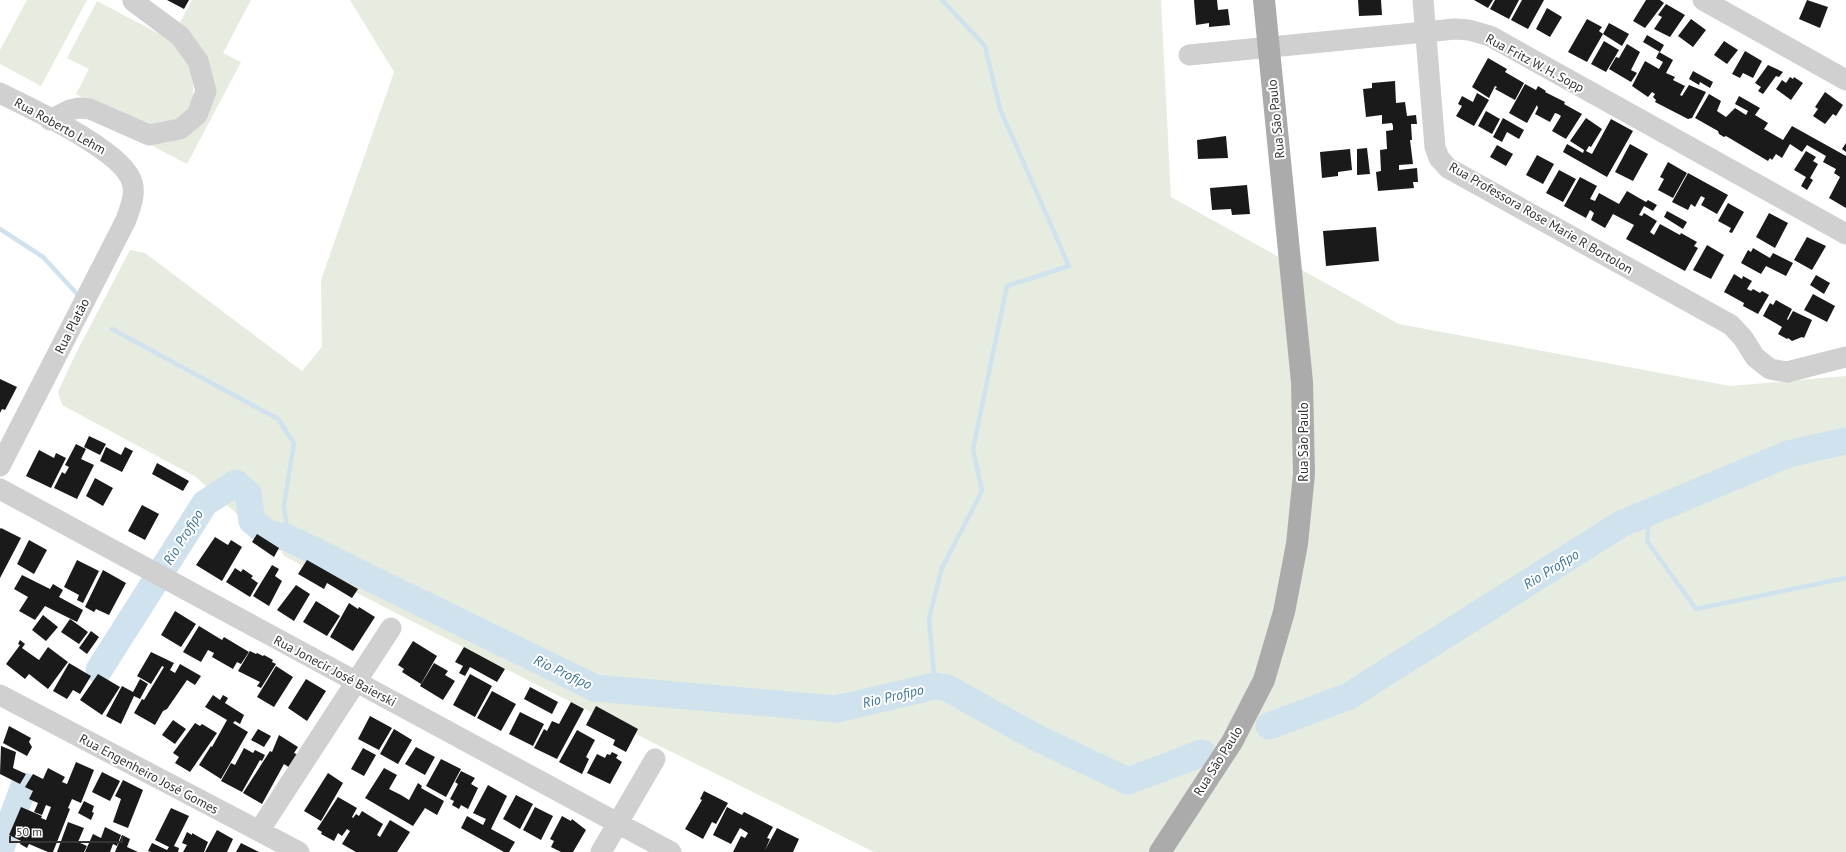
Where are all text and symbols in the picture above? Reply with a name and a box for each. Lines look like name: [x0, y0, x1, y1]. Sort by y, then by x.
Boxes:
street label: Rua Fritz W. H. Sopp: [1483, 30, 1587, 96]
street label: Rua São Paulo: [1263, 79, 1289, 159]
street label: Rua Roberto Lehm: [11, 94, 109, 158]
street label: Rua Professora Rose Marie R Bortolon: [1446, 158, 1636, 278]
street label: Rua Platão: [51, 295, 93, 357]
street label: Rua São Paulo: [1295, 402, 1312, 482]
water label: Rio Profipo: [159, 506, 207, 568]
water label: Rio Profipo: [1520, 545, 1582, 593]
street label: Rua Jonecir José Baierski: [271, 632, 399, 710]
water label: Rio Profipo: [531, 651, 595, 693]
water label: Rio Profipo: [861, 680, 925, 712]
street label: Rua São Paulo: [1190, 723, 1246, 799]
street label: Rua Engenheiro José Gomes: [76, 730, 222, 818]
scale bar: [10, 818, 122, 844]
text: 50 m: [16, 824, 42, 839]

